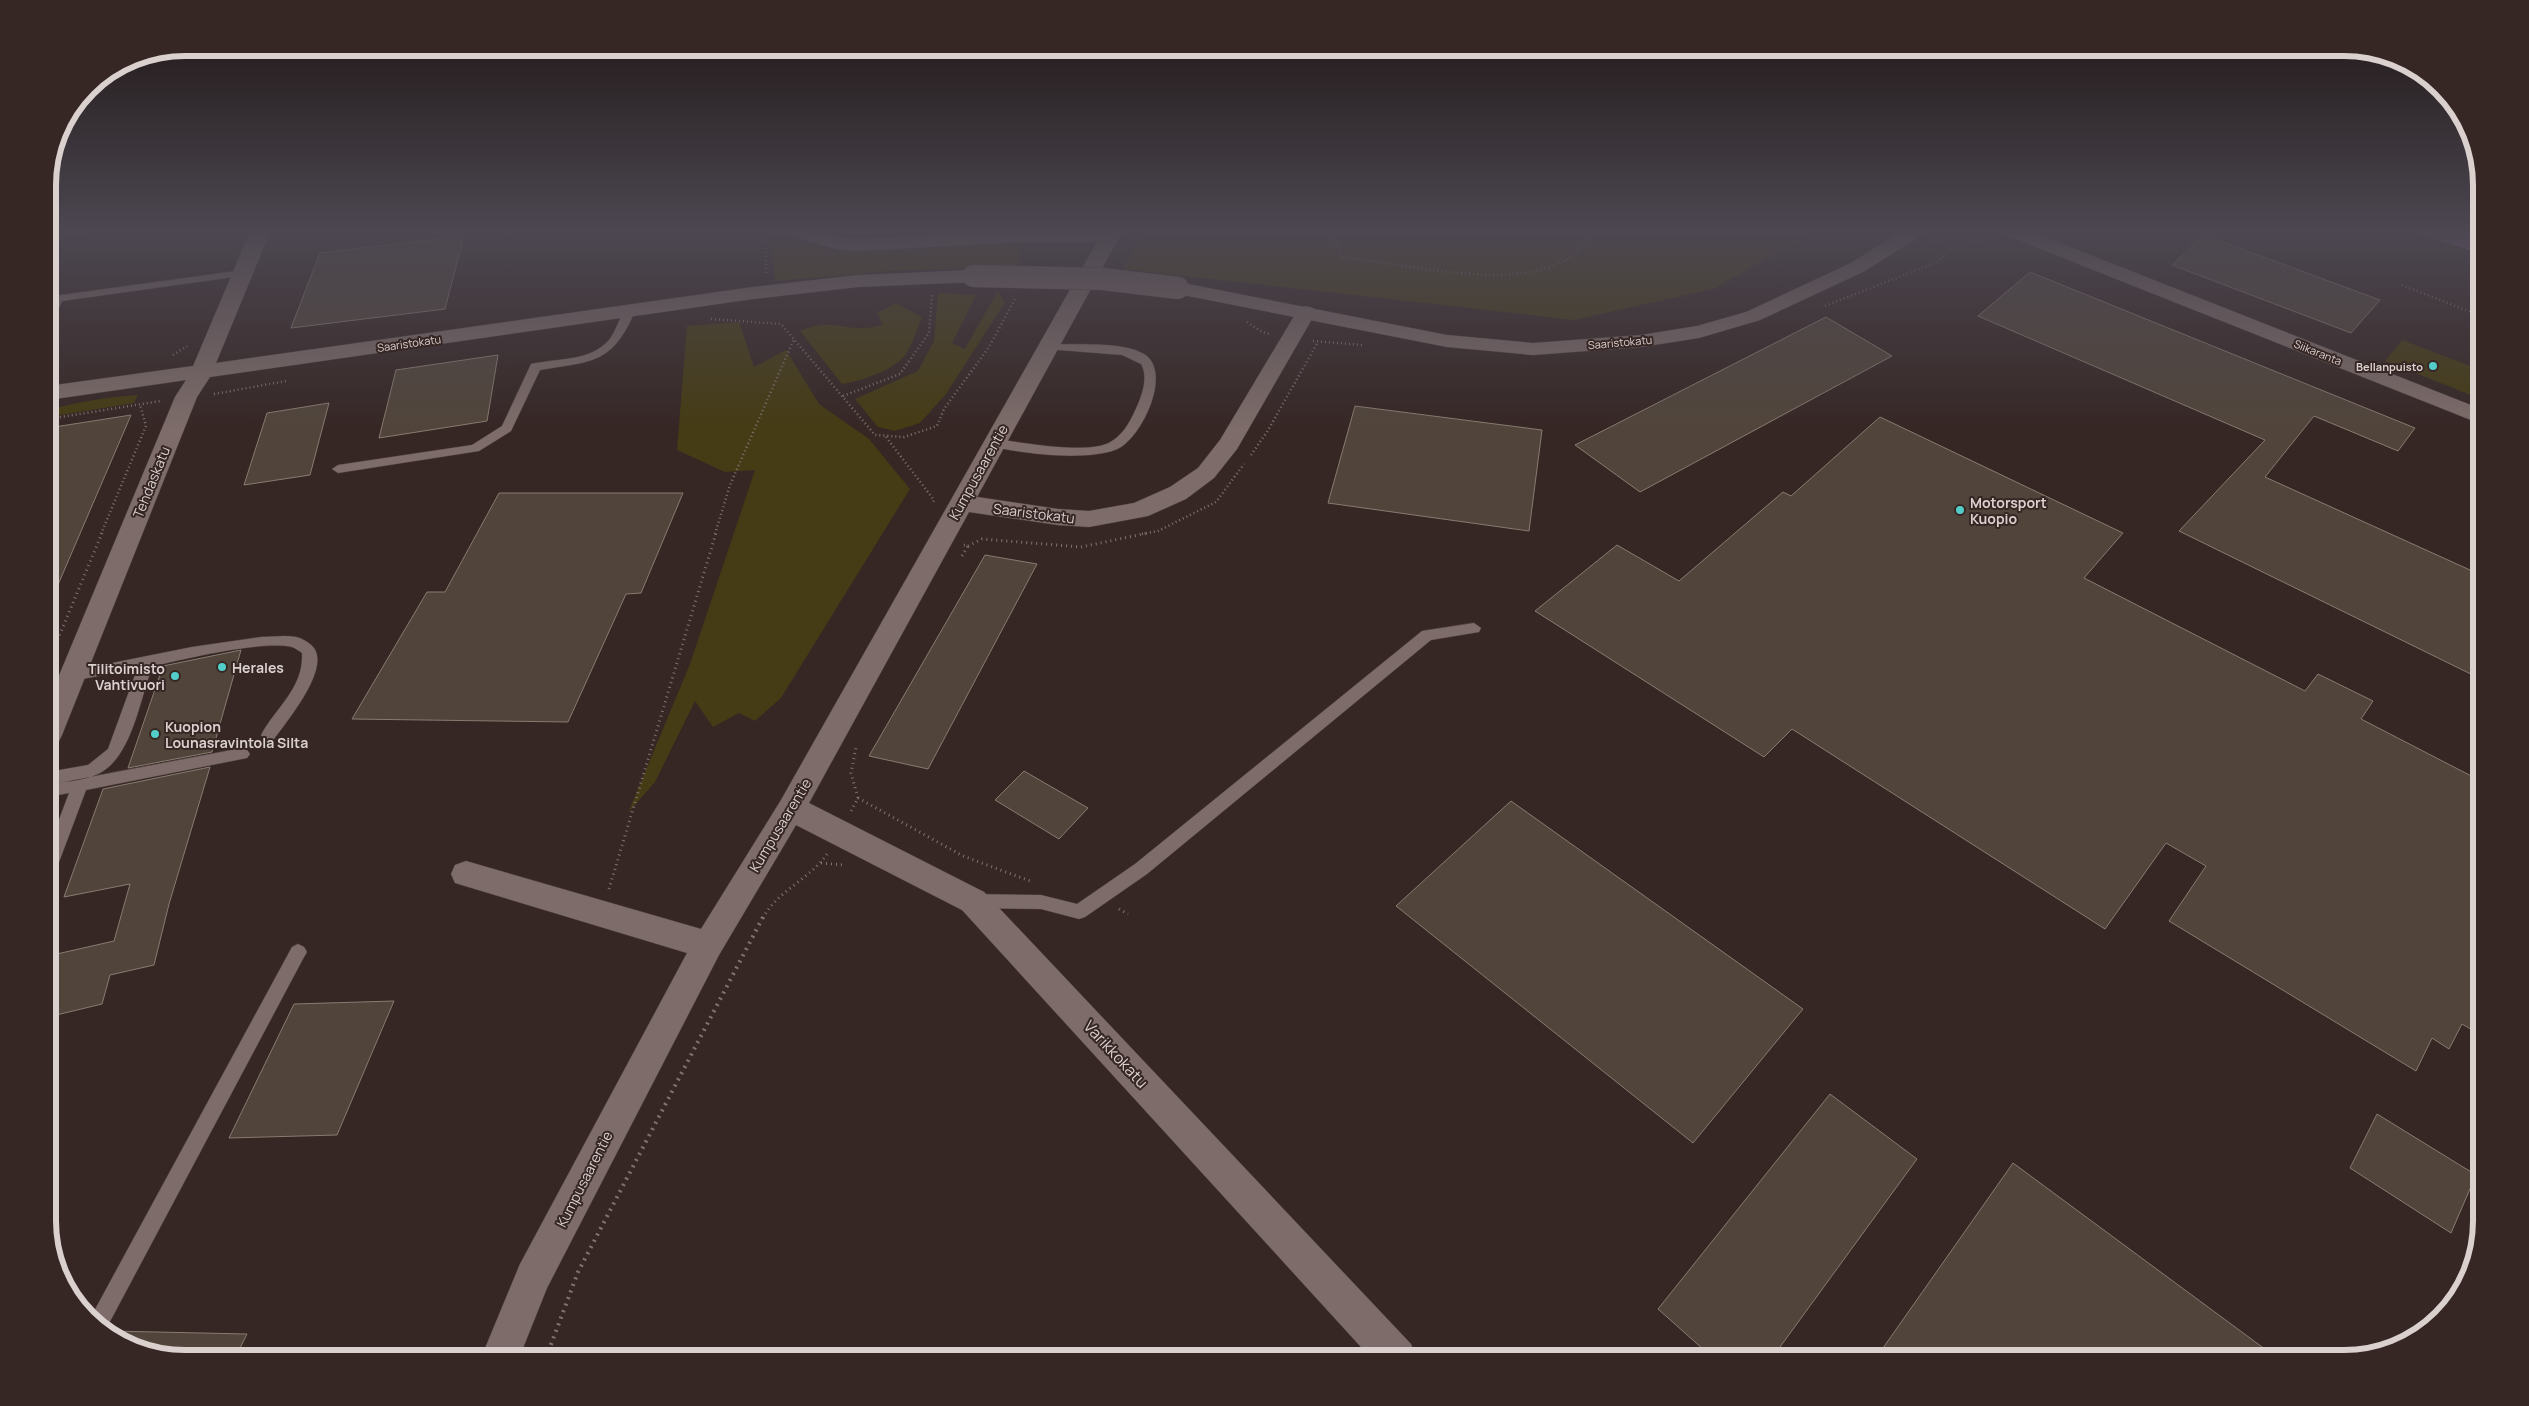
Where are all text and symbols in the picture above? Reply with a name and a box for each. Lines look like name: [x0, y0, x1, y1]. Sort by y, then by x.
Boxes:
street label: Saaristokatu: [376, 331, 442, 355]
street label: Saaristokatu: [1587, 332, 1653, 352]
street label: Siikaranta: [2292, 336, 2344, 368]
place label: Bellanpuisto: [2356, 359, 2423, 374]
marker: Bellanpuisto: [2427, 360, 2439, 372]
street label: Kumpusaarentie: [944, 421, 1012, 523]
street label: Tehdaskatu: [128, 443, 174, 521]
place label: Motorsport Kuopio: [1970, 493, 2047, 528]
street label: Saaristokatu: [992, 499, 1076, 527]
marker: Motorsport Kuopio: [1954, 504, 1966, 516]
place label: Herales: [232, 658, 284, 677]
place label: Tilitoimisto Vahtivuori: [88, 659, 165, 694]
marker: Herales: [216, 661, 228, 673]
marker: Tilitoimisto Vahtivuori: [169, 670, 181, 682]
place label: Kuopion Lounasravintola Silta: [165, 717, 308, 752]
marker: Kuopion Lounasravintola Silta: [149, 728, 161, 740]
street label: Kumpusaarentie: [745, 775, 815, 875]
street label: Varikkokatu: [1079, 1015, 1153, 1093]
street label: Kumpusaarentie: [552, 1128, 616, 1230]

